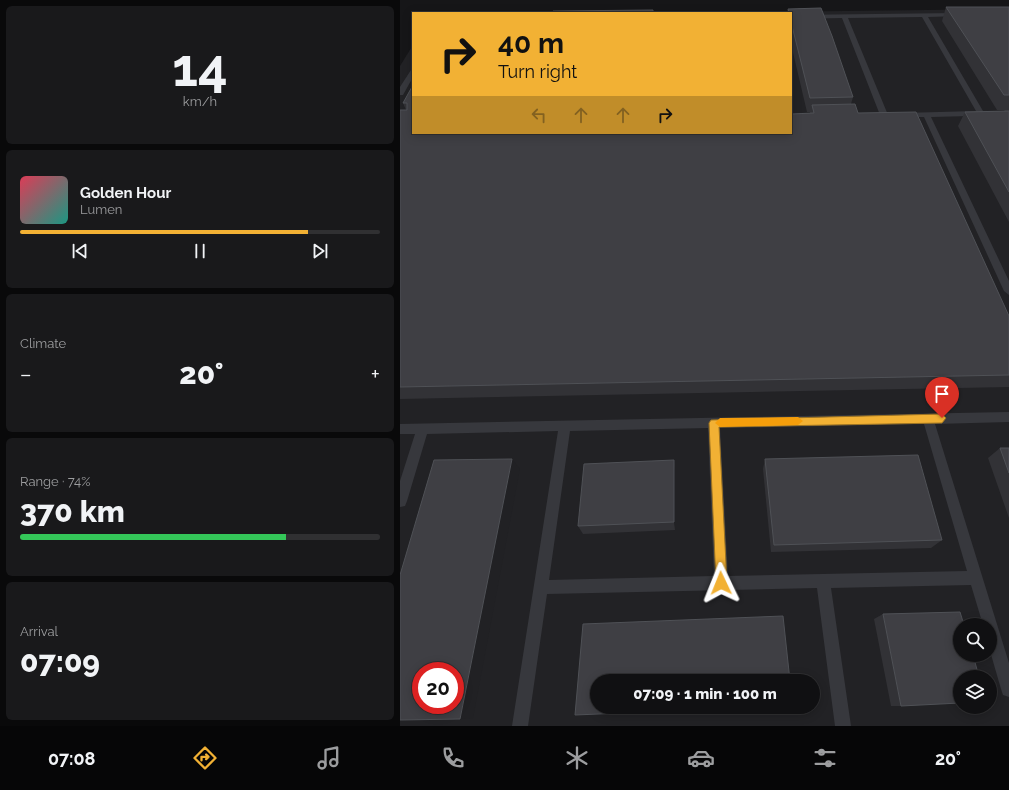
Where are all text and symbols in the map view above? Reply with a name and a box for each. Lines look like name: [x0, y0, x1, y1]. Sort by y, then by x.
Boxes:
text: 40 m: [498, 27, 564, 60]
icon: right: [432, 28, 484, 80]
text: 14: [172, 37, 228, 98]
text: Turn right: [498, 61, 577, 82]
text: km/h: [183, 94, 217, 109]
icon: left: [528, 104, 550, 126]
icon: ahead: [570, 104, 592, 126]
icon: ahead: [612, 104, 634, 126]
icon: right: [654, 104, 676, 126]
text: Golden Hour: [80, 184, 171, 202]
text: Lumen: [80, 202, 122, 217]
icon: previous: [69, 240, 91, 262]
icon: pause: [189, 240, 211, 262]
icon: next: [309, 240, 331, 262]
text: Climate: [20, 336, 66, 351]
text: 20°: [179, 356, 223, 391]
text: −: [20, 361, 32, 387]
text: +: [371, 361, 380, 387]
pin: [925, 377, 959, 418]
icon: arrive: [931, 383, 953, 405]
text: Range · 74%: [20, 474, 90, 489]
text: 370 km: [20, 494, 125, 529]
position arrow: [700, 562, 742, 604]
map controls: [953, 618, 997, 714]
button: search: [953, 618, 997, 662]
text: Arrival: [20, 624, 58, 639]
text: 07:09: [20, 644, 100, 679]
speed limit sign: 20: [412, 662, 464, 714]
button: layers: [953, 670, 997, 714]
text: 07:09 · 1 min · 100 m: [633, 685, 777, 703]
icon: directions: [191, 744, 219, 772]
icon: music: [315, 744, 343, 772]
icon: phone: [439, 744, 467, 772]
icon: climate: [563, 744, 591, 772]
icon: car: [687, 744, 715, 772]
icon: filters: [811, 744, 839, 772]
text: 07:08: [48, 748, 95, 769]
text: 20°: [935, 748, 961, 769]

